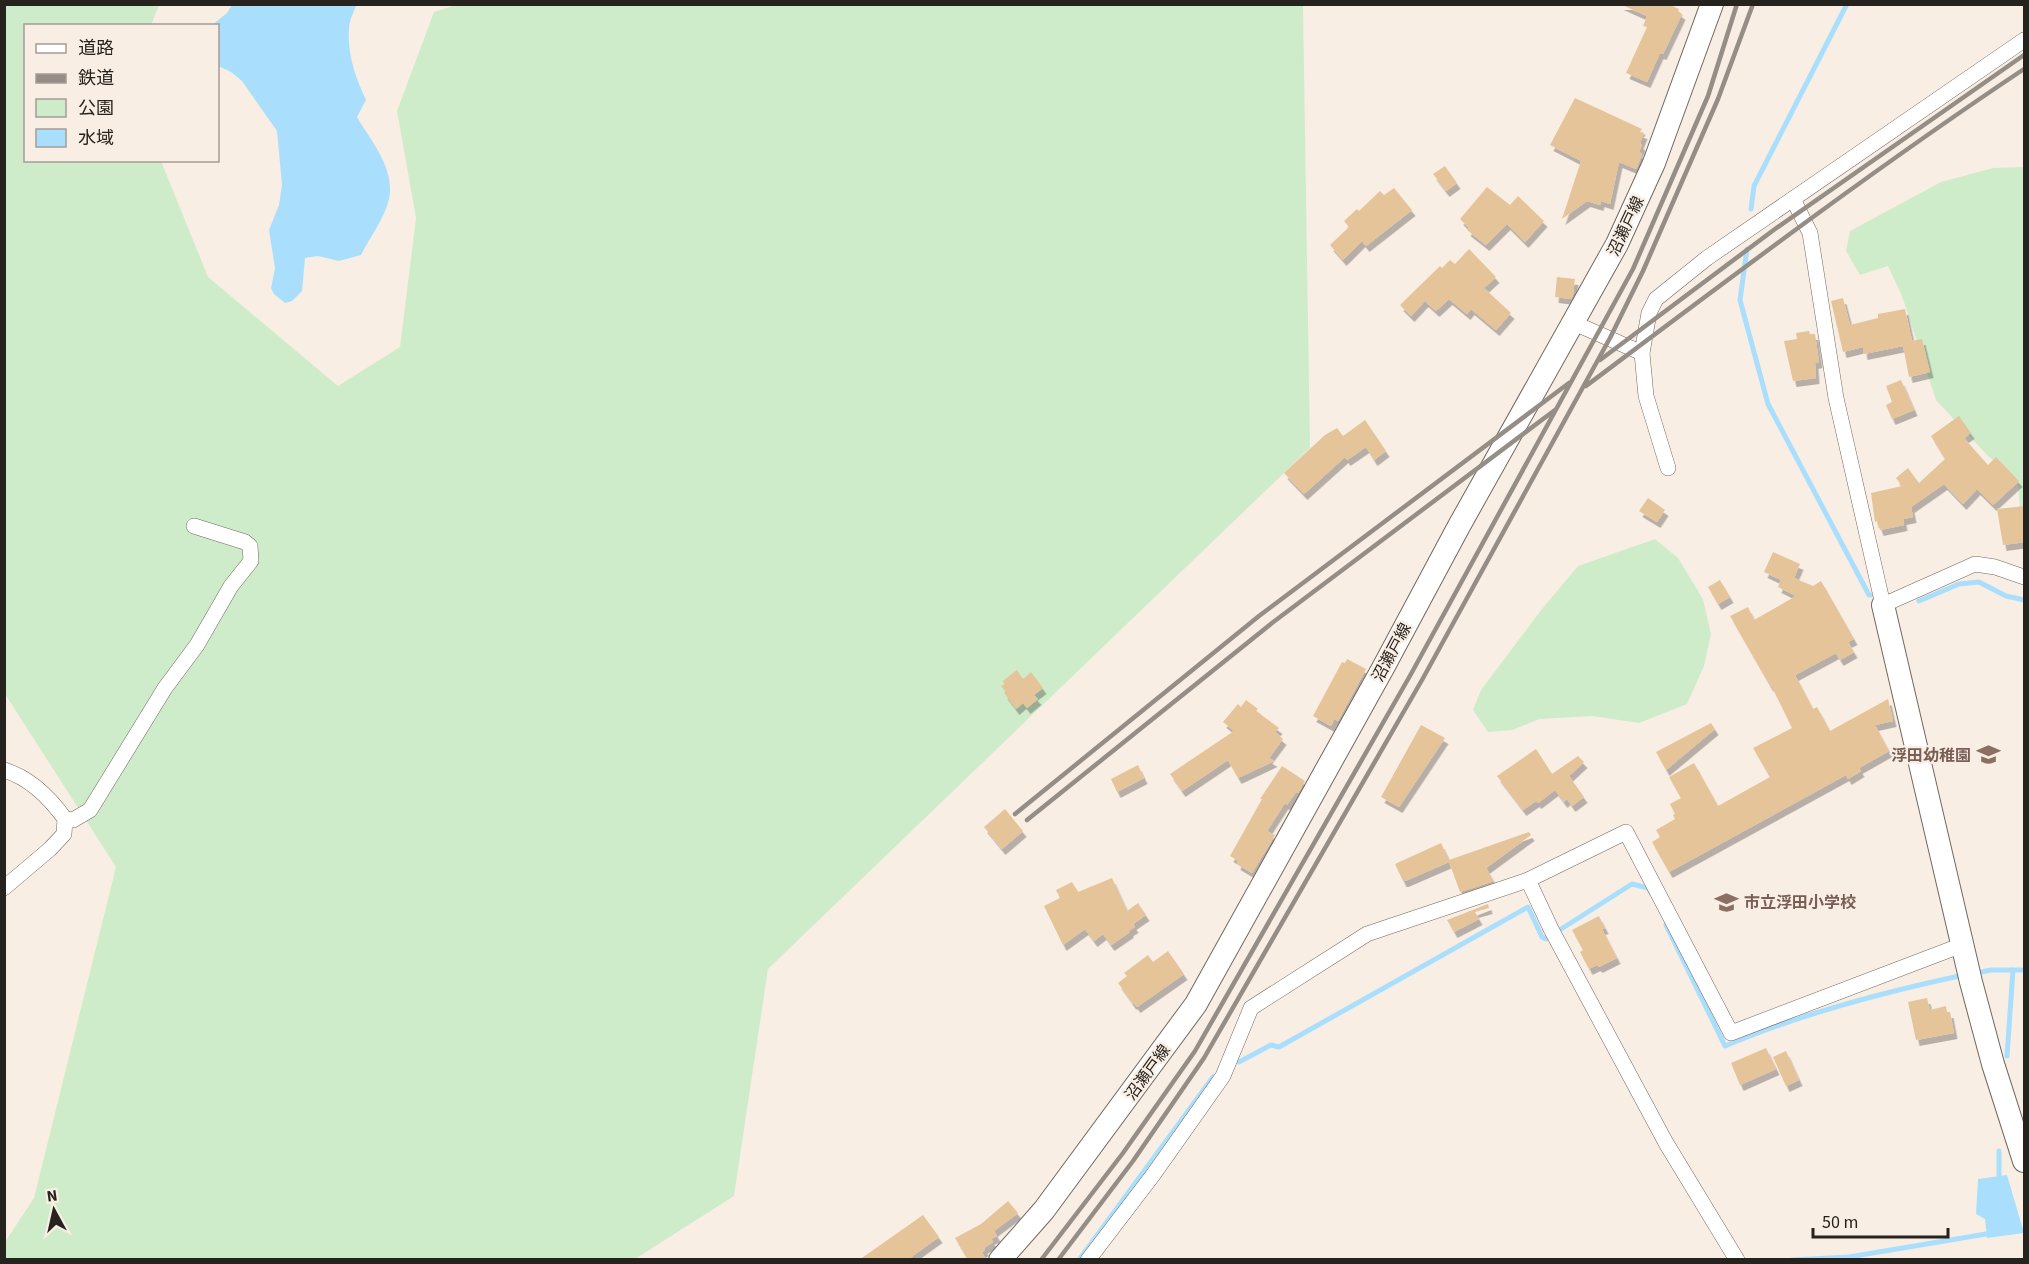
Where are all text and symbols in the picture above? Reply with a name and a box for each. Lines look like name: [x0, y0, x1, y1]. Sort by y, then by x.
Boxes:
legend: [24, 24, 219, 162]
text: 道路: [78, 36, 114, 61]
text: 鉄道: [78, 66, 114, 91]
text: 公園: [78, 96, 114, 121]
text: 水域: [78, 126, 114, 151]
street label: 沼瀬戸線: [1602, 193, 1649, 260]
street label: 沼瀬戸線: [1367, 619, 1417, 686]
school or university icon: 浮田幼稚園: [1976, 742, 2002, 768]
place label: 浮田幼稚園: [1891, 745, 1971, 767]
school or university icon: 市立浮田小学校: [1713, 889, 1739, 915]
place label: 市立浮田小学校: [1744, 892, 1856, 914]
street label: 沼瀬戸線: [1120, 1040, 1176, 1105]
north arrow: [24, 1180, 84, 1240]
text: N: [45, 1185, 59, 1208]
scale bar: [1813, 1201, 1948, 1239]
text: 50 m: [1822, 1210, 1858, 1235]

